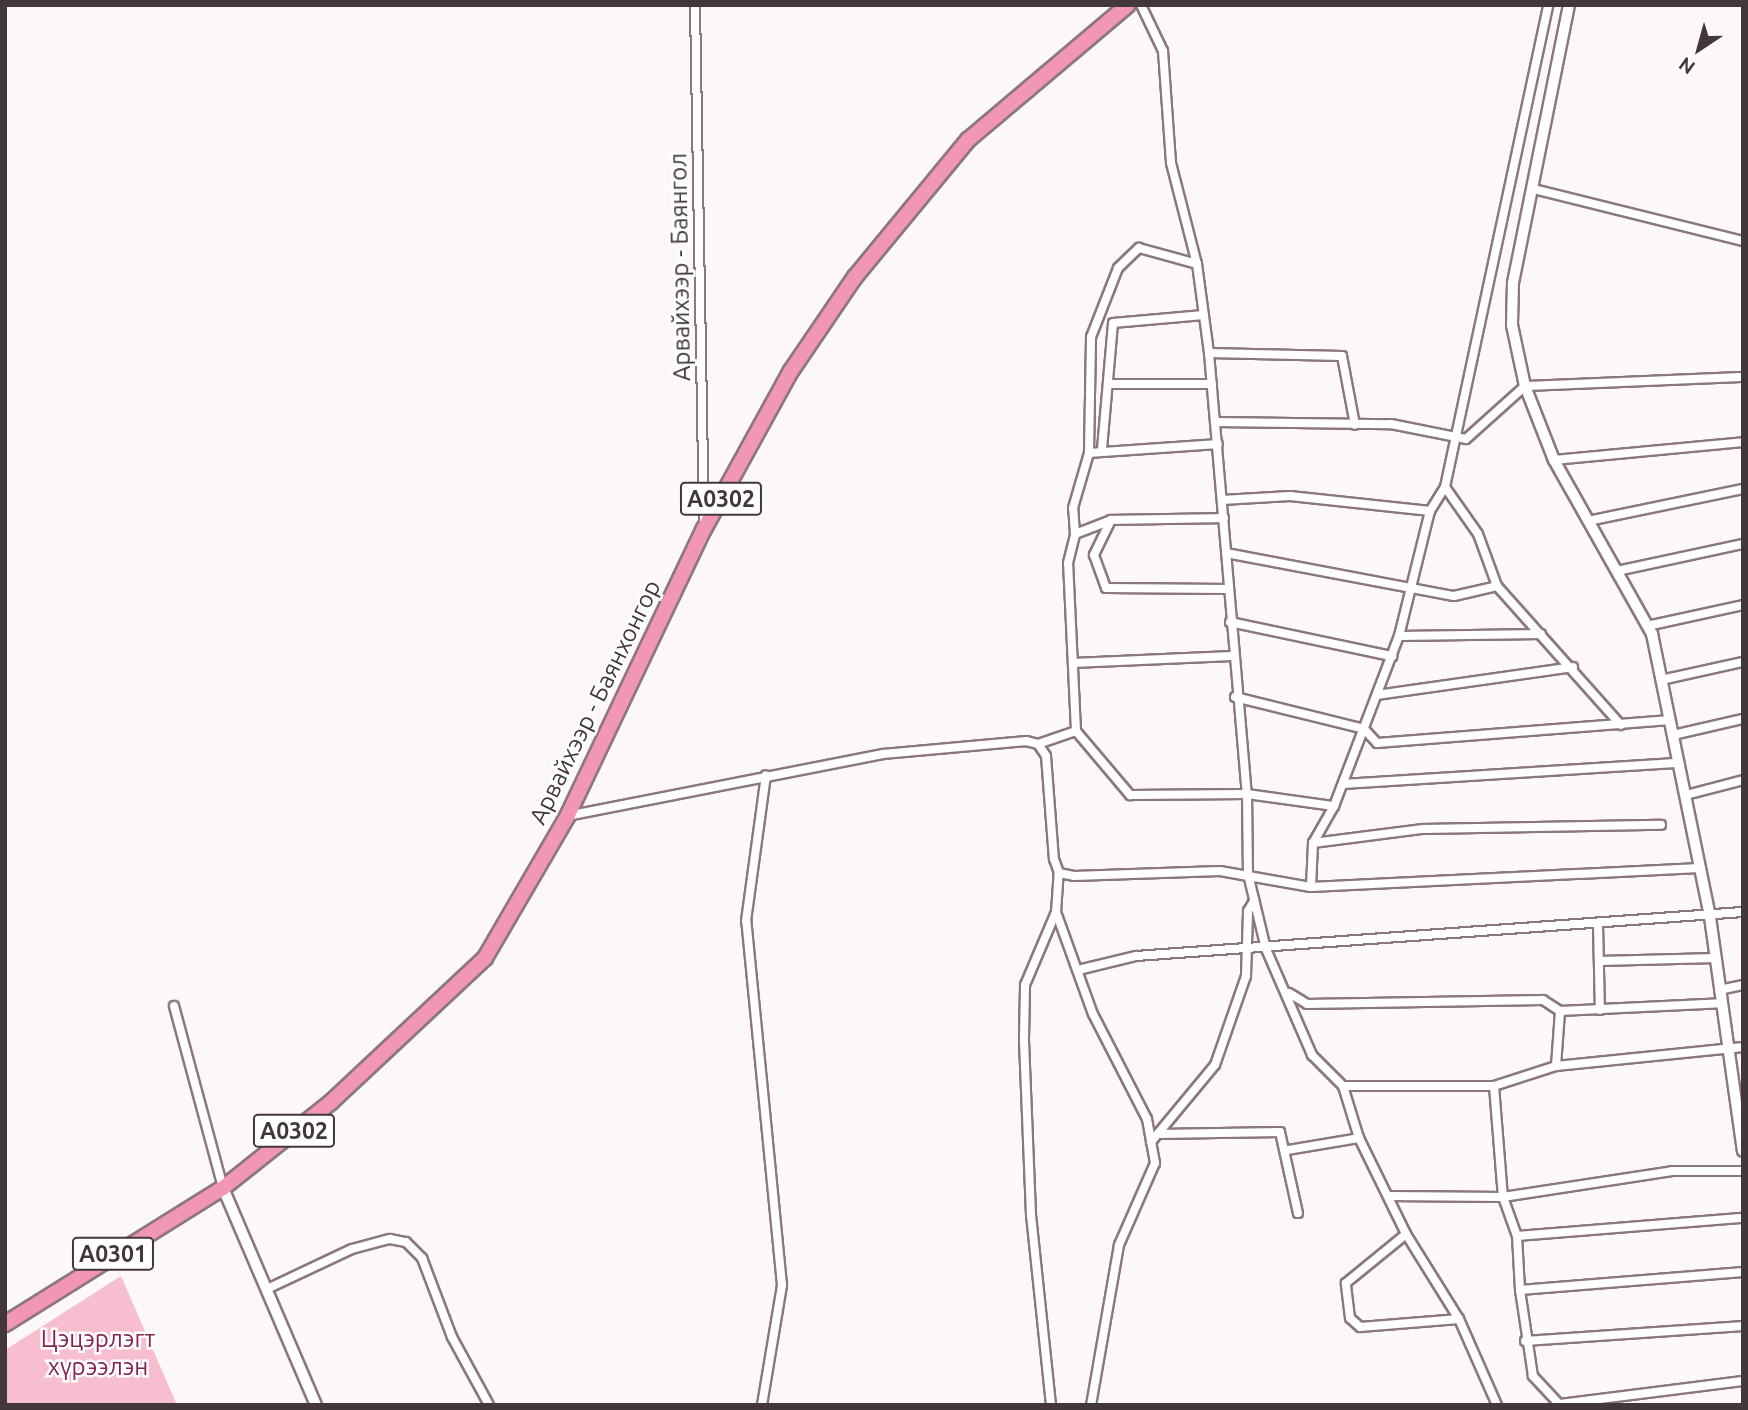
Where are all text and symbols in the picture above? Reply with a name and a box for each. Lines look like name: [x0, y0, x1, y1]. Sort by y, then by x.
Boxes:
north arrow: [1664, 14, 1734, 84]
text: N: [1674, 53, 1699, 79]
street label: Арвайхээр - Баянгол: [664, 153, 696, 381]
road number: A0302: [679, 480, 763, 519]
street label: Арвайхээр - Баянхонгор: [523, 575, 667, 829]
road number: A0302: [252, 1112, 336, 1150]
road number: A0301: [71, 1234, 155, 1274]
park label: Цэцэрлэгт хүрээлэн: [41, 1325, 155, 1381]

